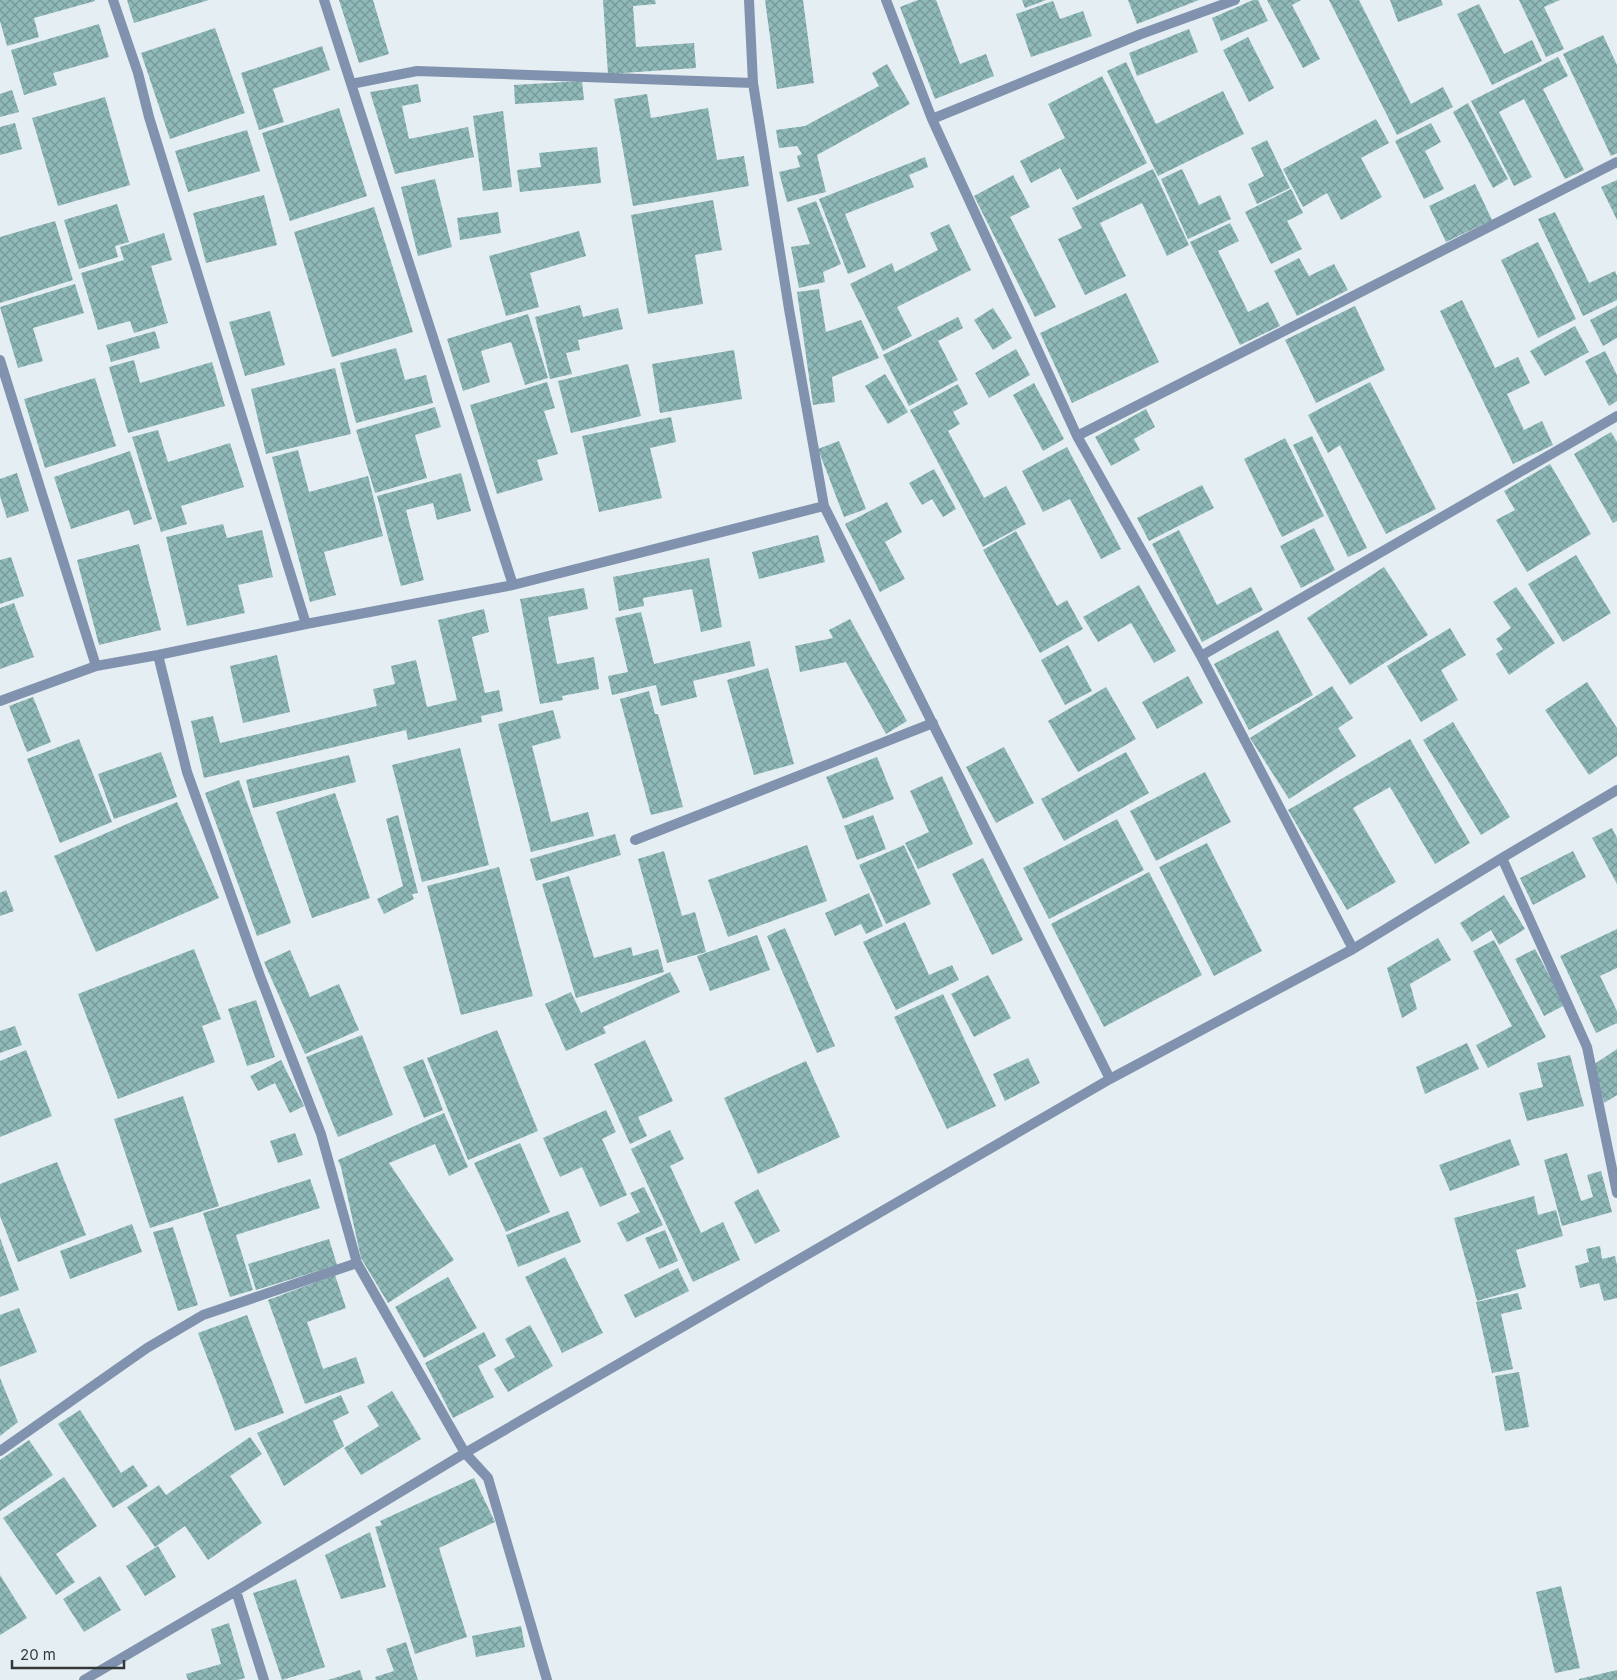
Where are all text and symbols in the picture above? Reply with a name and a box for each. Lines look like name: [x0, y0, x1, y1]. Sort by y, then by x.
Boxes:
scale bar: [12, 1638, 125, 1670]
text: 20 m: [20, 1645, 56, 1664]

